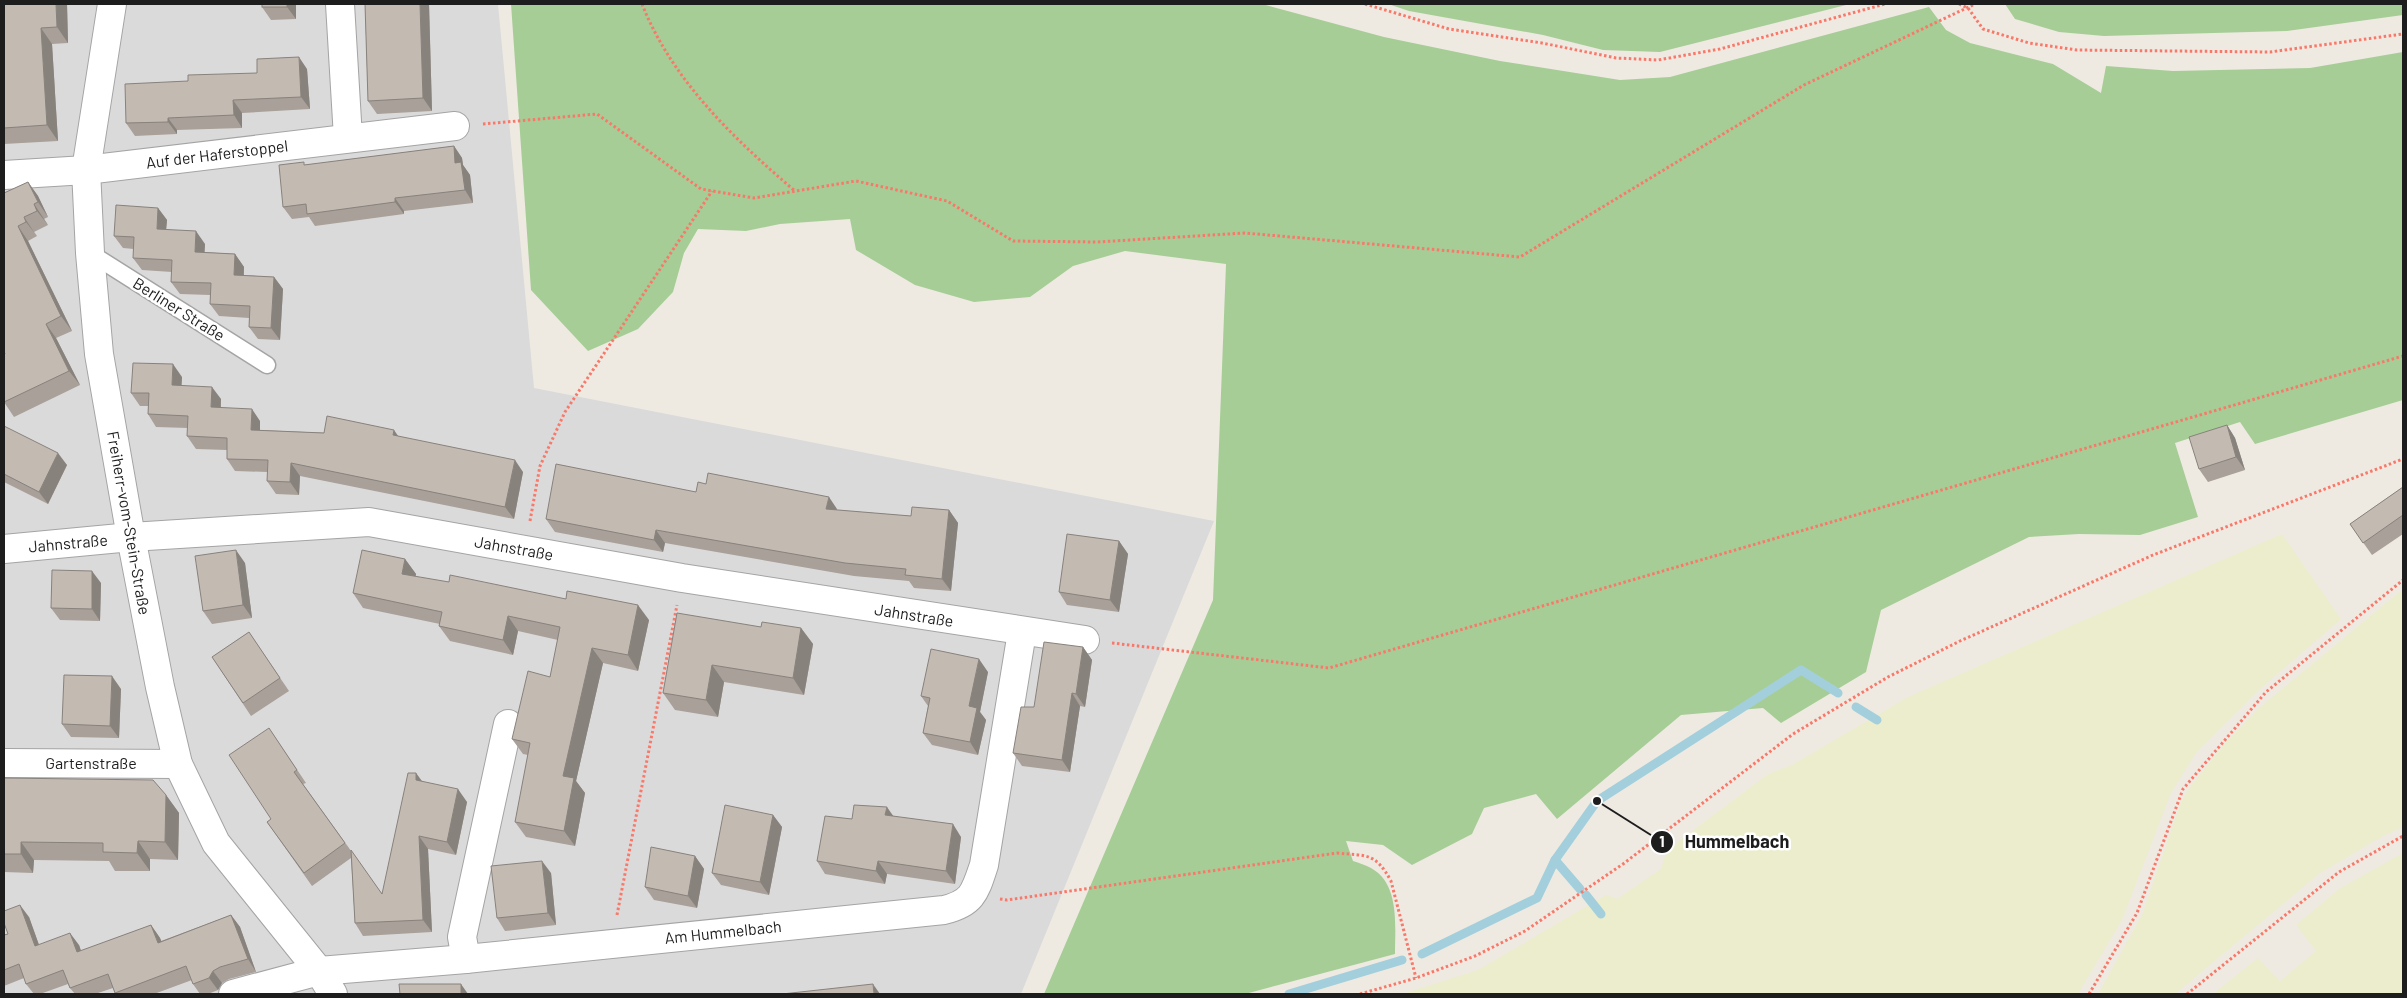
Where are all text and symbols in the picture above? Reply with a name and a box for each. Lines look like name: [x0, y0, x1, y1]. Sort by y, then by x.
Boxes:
street label: Auf der Haferstoppel: [145, 135, 289, 172]
street label: Berliner Straße: [130, 273, 229, 344]
street label: Freiherr-vom-Stein-Straße: [104, 430, 155, 616]
street label: Jahnstraße: [27, 530, 108, 555]
street label: Jahnstraße: [473, 531, 555, 564]
street label: Jahnstraße: [873, 599, 955, 630]
street label: Gartenstraße: [45, 753, 137, 772]
callout: Hummelbach: [1650, 825, 1800, 858]
text: Hummelbach: [1685, 830, 1789, 852]
text: 1: [1659, 832, 1665, 850]
street label: Am Hummelbach: [663, 916, 782, 947]

